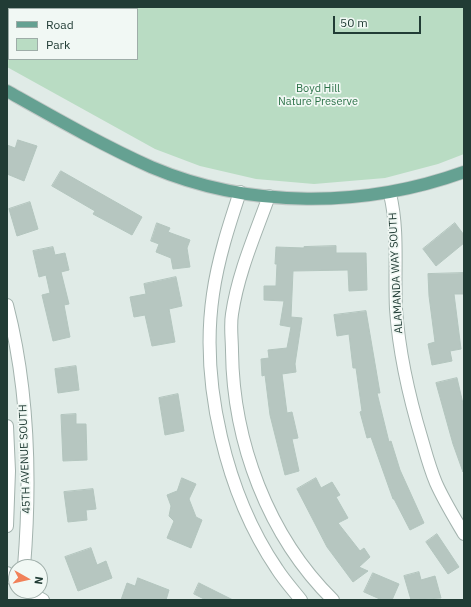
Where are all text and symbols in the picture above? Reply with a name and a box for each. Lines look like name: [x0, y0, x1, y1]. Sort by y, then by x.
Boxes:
legend: [8, 8, 138, 60]
scale bar: [335, 8, 423, 34]
text: 50 m: [340, 15, 368, 30]
text: Road: [46, 17, 74, 32]
text: Park: [46, 37, 70, 52]
park label: Boyd Hill Nature Preserve: [278, 82, 358, 108]
street label: ALAMANDA WAY SOUTH: [386, 212, 406, 334]
street label: 45TH AVENUE SOUTH: [16, 404, 34, 514]
north arrow: [8, 559, 48, 599]
text: N: [31, 576, 46, 585]

